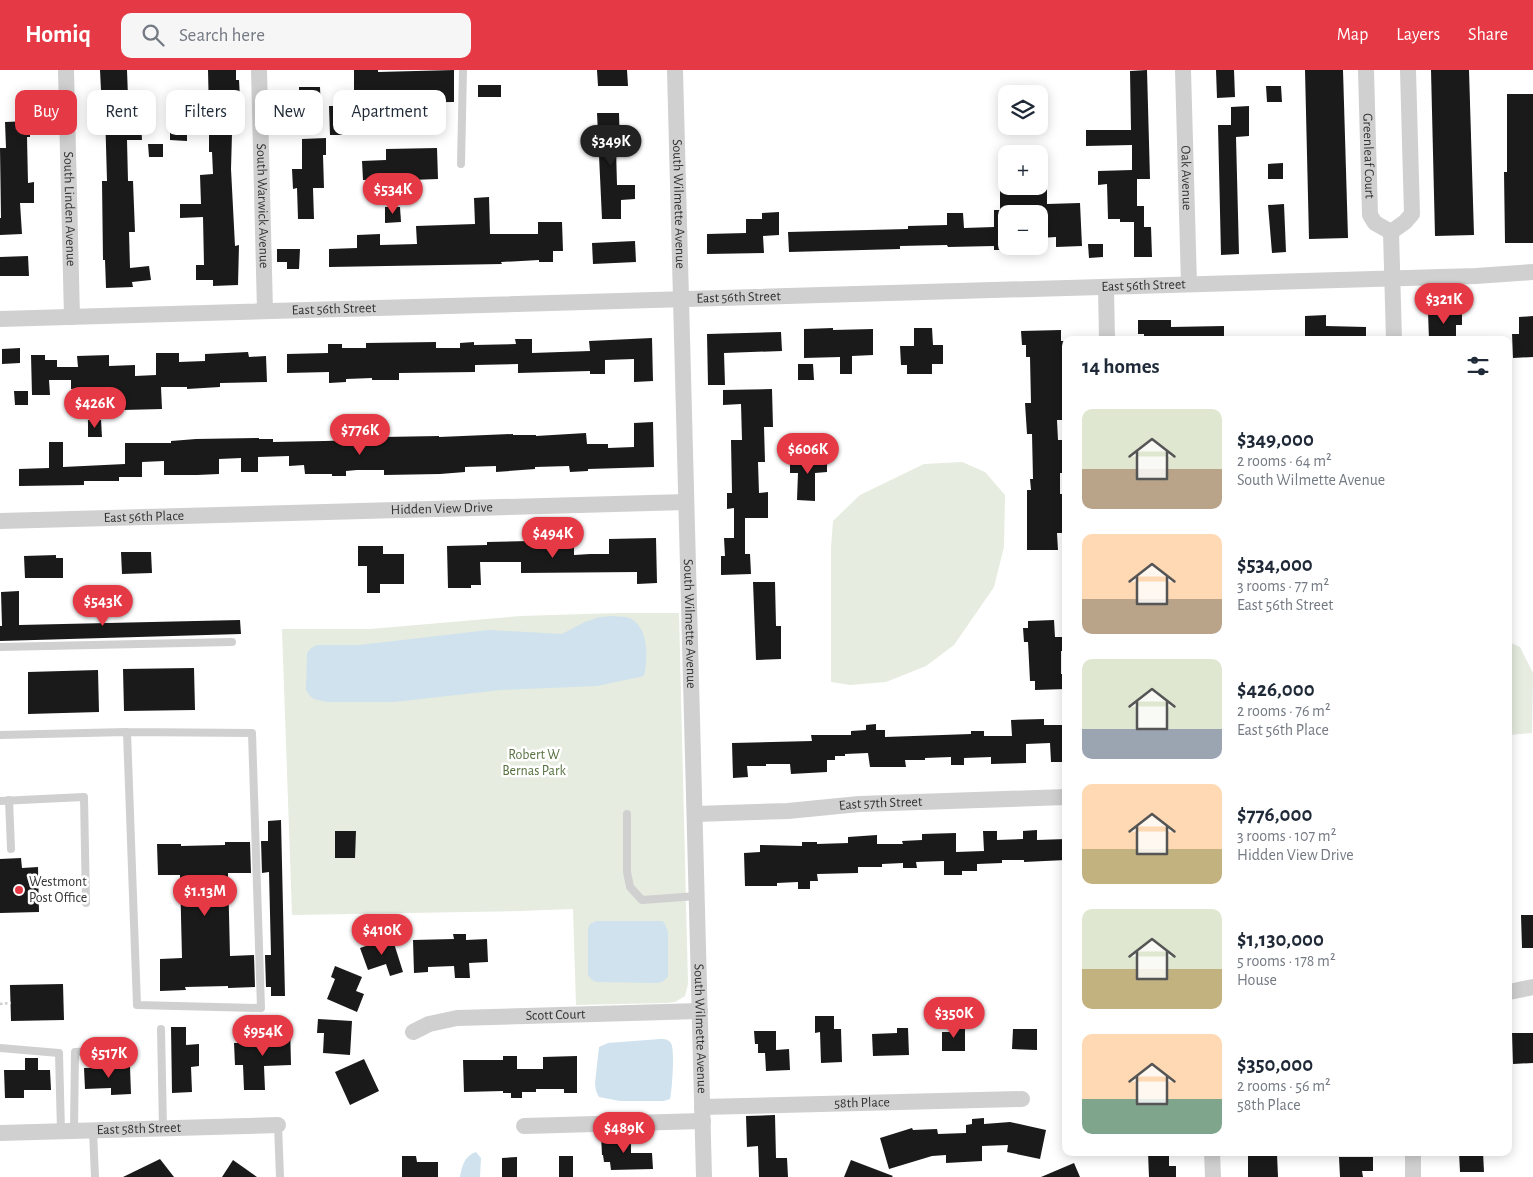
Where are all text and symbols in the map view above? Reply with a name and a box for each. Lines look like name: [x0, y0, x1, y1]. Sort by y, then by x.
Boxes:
search box: [121, 13, 471, 58]
icon: search: [139, 21, 167, 49]
text: Homiq: [25, 23, 91, 47]
text: Search here: [179, 26, 265, 45]
text: Map: [1337, 26, 1368, 44]
text: Layers: [1396, 26, 1440, 44]
text: Share: [1468, 26, 1508, 44]
map controls: [998, 85, 1048, 255]
button: layers: [998, 85, 1048, 135]
chip: Buy: [15, 90, 77, 135]
chip: Rent: [87, 90, 156, 135]
chip: Filters: [166, 90, 245, 135]
chip: New: [255, 90, 323, 135]
chip: Apartment: [333, 90, 446, 135]
street label: Greenleaf Court: [1360, 113, 1377, 199]
pin: $349K: [576, 124, 646, 167]
text: $349K: [591, 133, 631, 149]
street label: South Wilmette Avenue: [670, 139, 687, 269]
street label: South Warwick Avenue: [254, 143, 271, 269]
button: +: [998, 145, 1048, 195]
street label: Oak Avenue: [1178, 145, 1194, 211]
street label: South Linden Avenue: [61, 151, 78, 267]
pin: $534K: [358, 172, 428, 215]
text: $534K: [374, 181, 412, 197]
button: −: [998, 205, 1048, 255]
street label: East 56th Street: [1101, 277, 1186, 294]
pin: $321K: [1409, 282, 1479, 325]
street label: East 56th Street: [696, 289, 782, 306]
text: $321K: [1426, 291, 1462, 307]
street label: East 56th Street: [291, 301, 377, 318]
icon: filters: [1464, 352, 1492, 380]
text: 14 homes: [1082, 356, 1160, 377]
pin: $426K: [60, 386, 130, 429]
text: $426K: [75, 395, 115, 411]
pin: $776K: [325, 414, 395, 456]
text: $776K: [341, 422, 379, 438]
icon: home: [1122, 429, 1182, 489]
text: $349,000: [1237, 429, 1314, 450]
pin: $606K: [773, 432, 843, 475]
text: $606K: [788, 441, 828, 457]
text: 2 rooms · 64 m²: [1237, 453, 1332, 469]
text: South Wilmette Avenue: [1237, 472, 1385, 488]
street label: Hidden View Drive: [391, 500, 493, 517]
street label: East 56th Place: [104, 509, 184, 525]
pin: $494K: [518, 516, 588, 559]
text: $494K: [533, 525, 573, 541]
icon: home: [1122, 554, 1182, 614]
text: $534,000: [1237, 554, 1313, 575]
street label: South Wilmette Avenue: [681, 559, 698, 689]
text: 3 rooms · 77 m²: [1237, 578, 1329, 594]
pin: $543K: [68, 584, 138, 627]
text: $543K: [84, 593, 122, 609]
text: East 56th Street: [1237, 597, 1333, 613]
icon: home: [1122, 679, 1182, 739]
text: $426,000: [1237, 679, 1315, 700]
text: 2 rooms · 76 m²: [1237, 703, 1331, 719]
text: East 56th Place: [1237, 722, 1329, 738]
park label: Robert W Bernas Park: [502, 748, 566, 778]
street label: East 57th Street: [838, 795, 923, 813]
icon: home: [1122, 804, 1182, 864]
text: $776,000: [1237, 804, 1312, 825]
text: 3 rooms · 107 m²: [1237, 828, 1336, 844]
text: Hidden View Drive: [1237, 847, 1354, 863]
pin: $1.13M: [164, 874, 246, 917]
place label: Westmont Post Office: [29, 875, 87, 905]
text: $1.13M: [184, 883, 226, 899]
marker: Westmont Post Office: [13, 884, 25, 896]
pin: $410K: [347, 914, 417, 956]
text: $410K: [363, 922, 401, 938]
icon: home: [1122, 929, 1182, 989]
text: $1,130,000: [1237, 929, 1324, 950]
text: 5 rooms · 178 m²: [1237, 953, 1335, 969]
street label: South Wilmette Avenue: [691, 964, 709, 1094]
text: House: [1237, 972, 1277, 988]
pin: $350K: [919, 996, 989, 1039]
text: $350K: [935, 1005, 973, 1021]
street label: Scott Court: [525, 1007, 586, 1023]
pin: $954K: [228, 1014, 298, 1057]
text: $954K: [243, 1023, 283, 1039]
pin: $517K: [74, 1036, 144, 1079]
text: $517K: [91, 1045, 127, 1061]
icon: home: [1122, 1054, 1182, 1114]
text: $350,000: [1237, 1054, 1313, 1075]
text: 2 rooms · 56 m²: [1237, 1078, 1331, 1094]
street label: 58th Place: [834, 1095, 890, 1111]
text: 58th Place: [1237, 1097, 1301, 1113]
pin: $489K: [589, 1112, 659, 1154]
text: $489K: [604, 1120, 644, 1136]
street label: East 58th Street: [97, 1121, 182, 1137]

